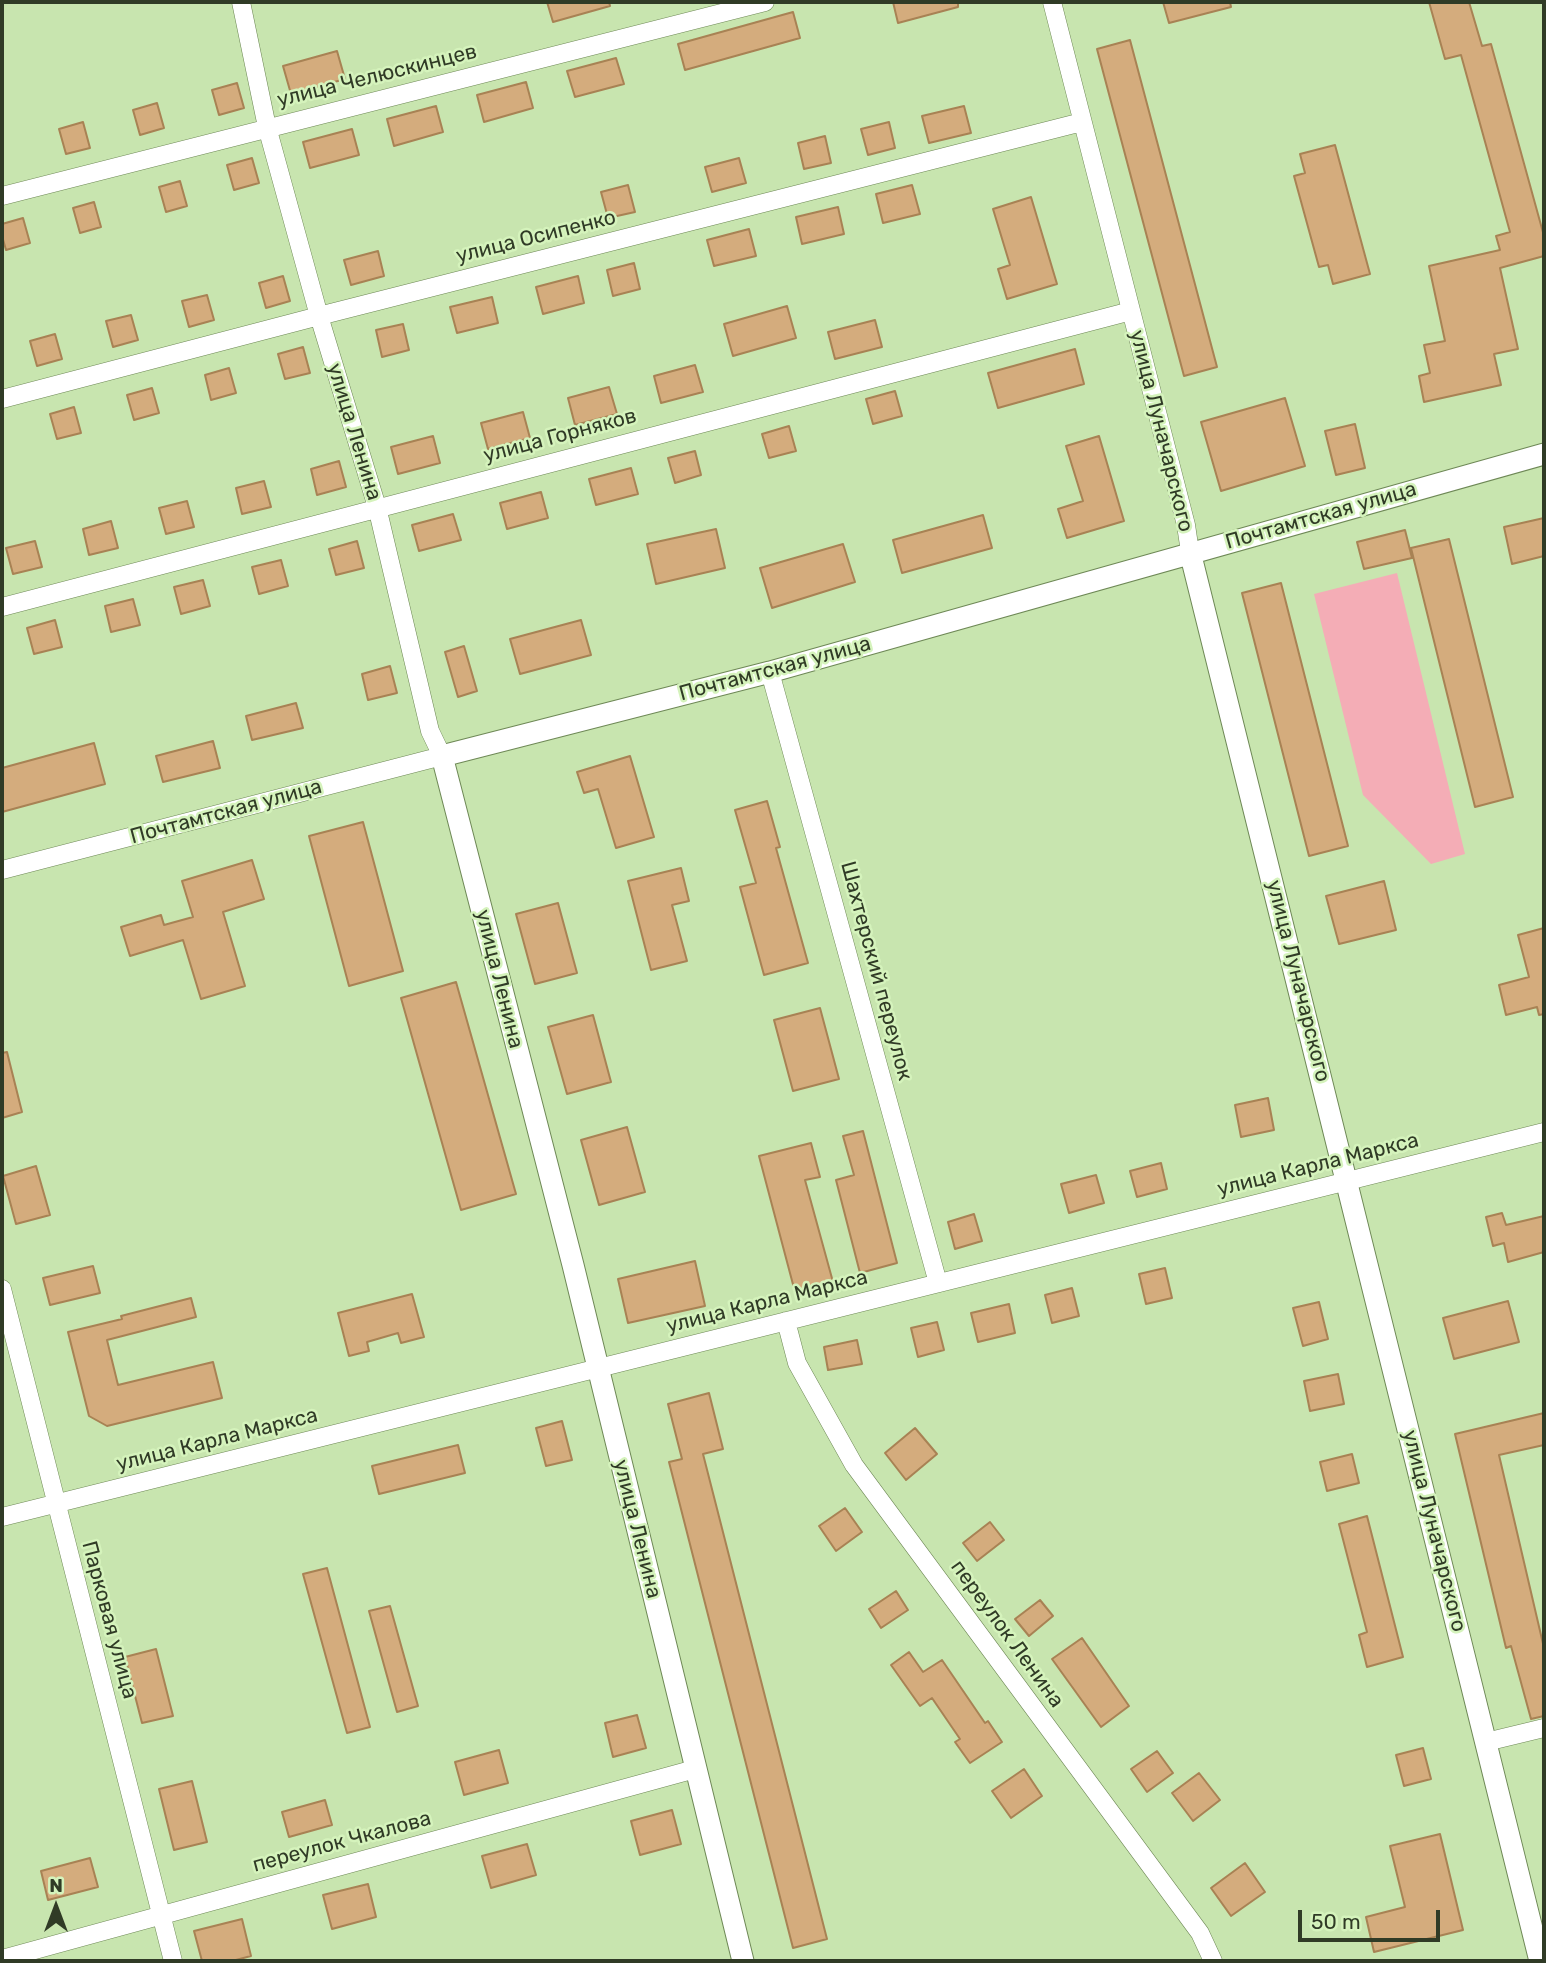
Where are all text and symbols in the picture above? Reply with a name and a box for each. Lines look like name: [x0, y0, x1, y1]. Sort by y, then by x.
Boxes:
street label: улица Челюскинцев: [275, 39, 479, 113]
street label: улица Осипенко: [453, 205, 619, 269]
street label: улица Луначарского: [1124, 327, 1198, 535]
street label: улица Ленина: [321, 360, 387, 504]
street label: улица Горняков: [481, 403, 639, 469]
street label: Почтамтская улица: [1223, 477, 1419, 555]
street label: Почтамтская улица: [676, 631, 874, 707]
street label: Почтамтская улица: [127, 774, 325, 850]
street label: Шахтерский переулок: [835, 859, 917, 1083]
street label: улица Луначарского: [1261, 877, 1335, 1085]
street label: улица Ленина: [470, 907, 528, 1051]
street label: улица Карла Маркса: [1215, 1128, 1421, 1202]
street label: улица Карла Маркса: [664, 1265, 870, 1339]
street label: улица Карла Маркса: [114, 1403, 320, 1477]
street label: улица Луначарского: [1397, 1427, 1471, 1635]
street label: улица Ленина: [608, 1457, 666, 1601]
street label: Парковая улица: [76, 1538, 142, 1702]
street label: переулок Ленина: [945, 1555, 1069, 1713]
street label: переулок Чкалова: [250, 1806, 434, 1878]
north arrow: [21, 1872, 91, 1942]
text: N: [49, 1874, 63, 1897]
scale bar: [1301, 1896, 1443, 1940]
text: 50 m: [1311, 1909, 1361, 1934]

